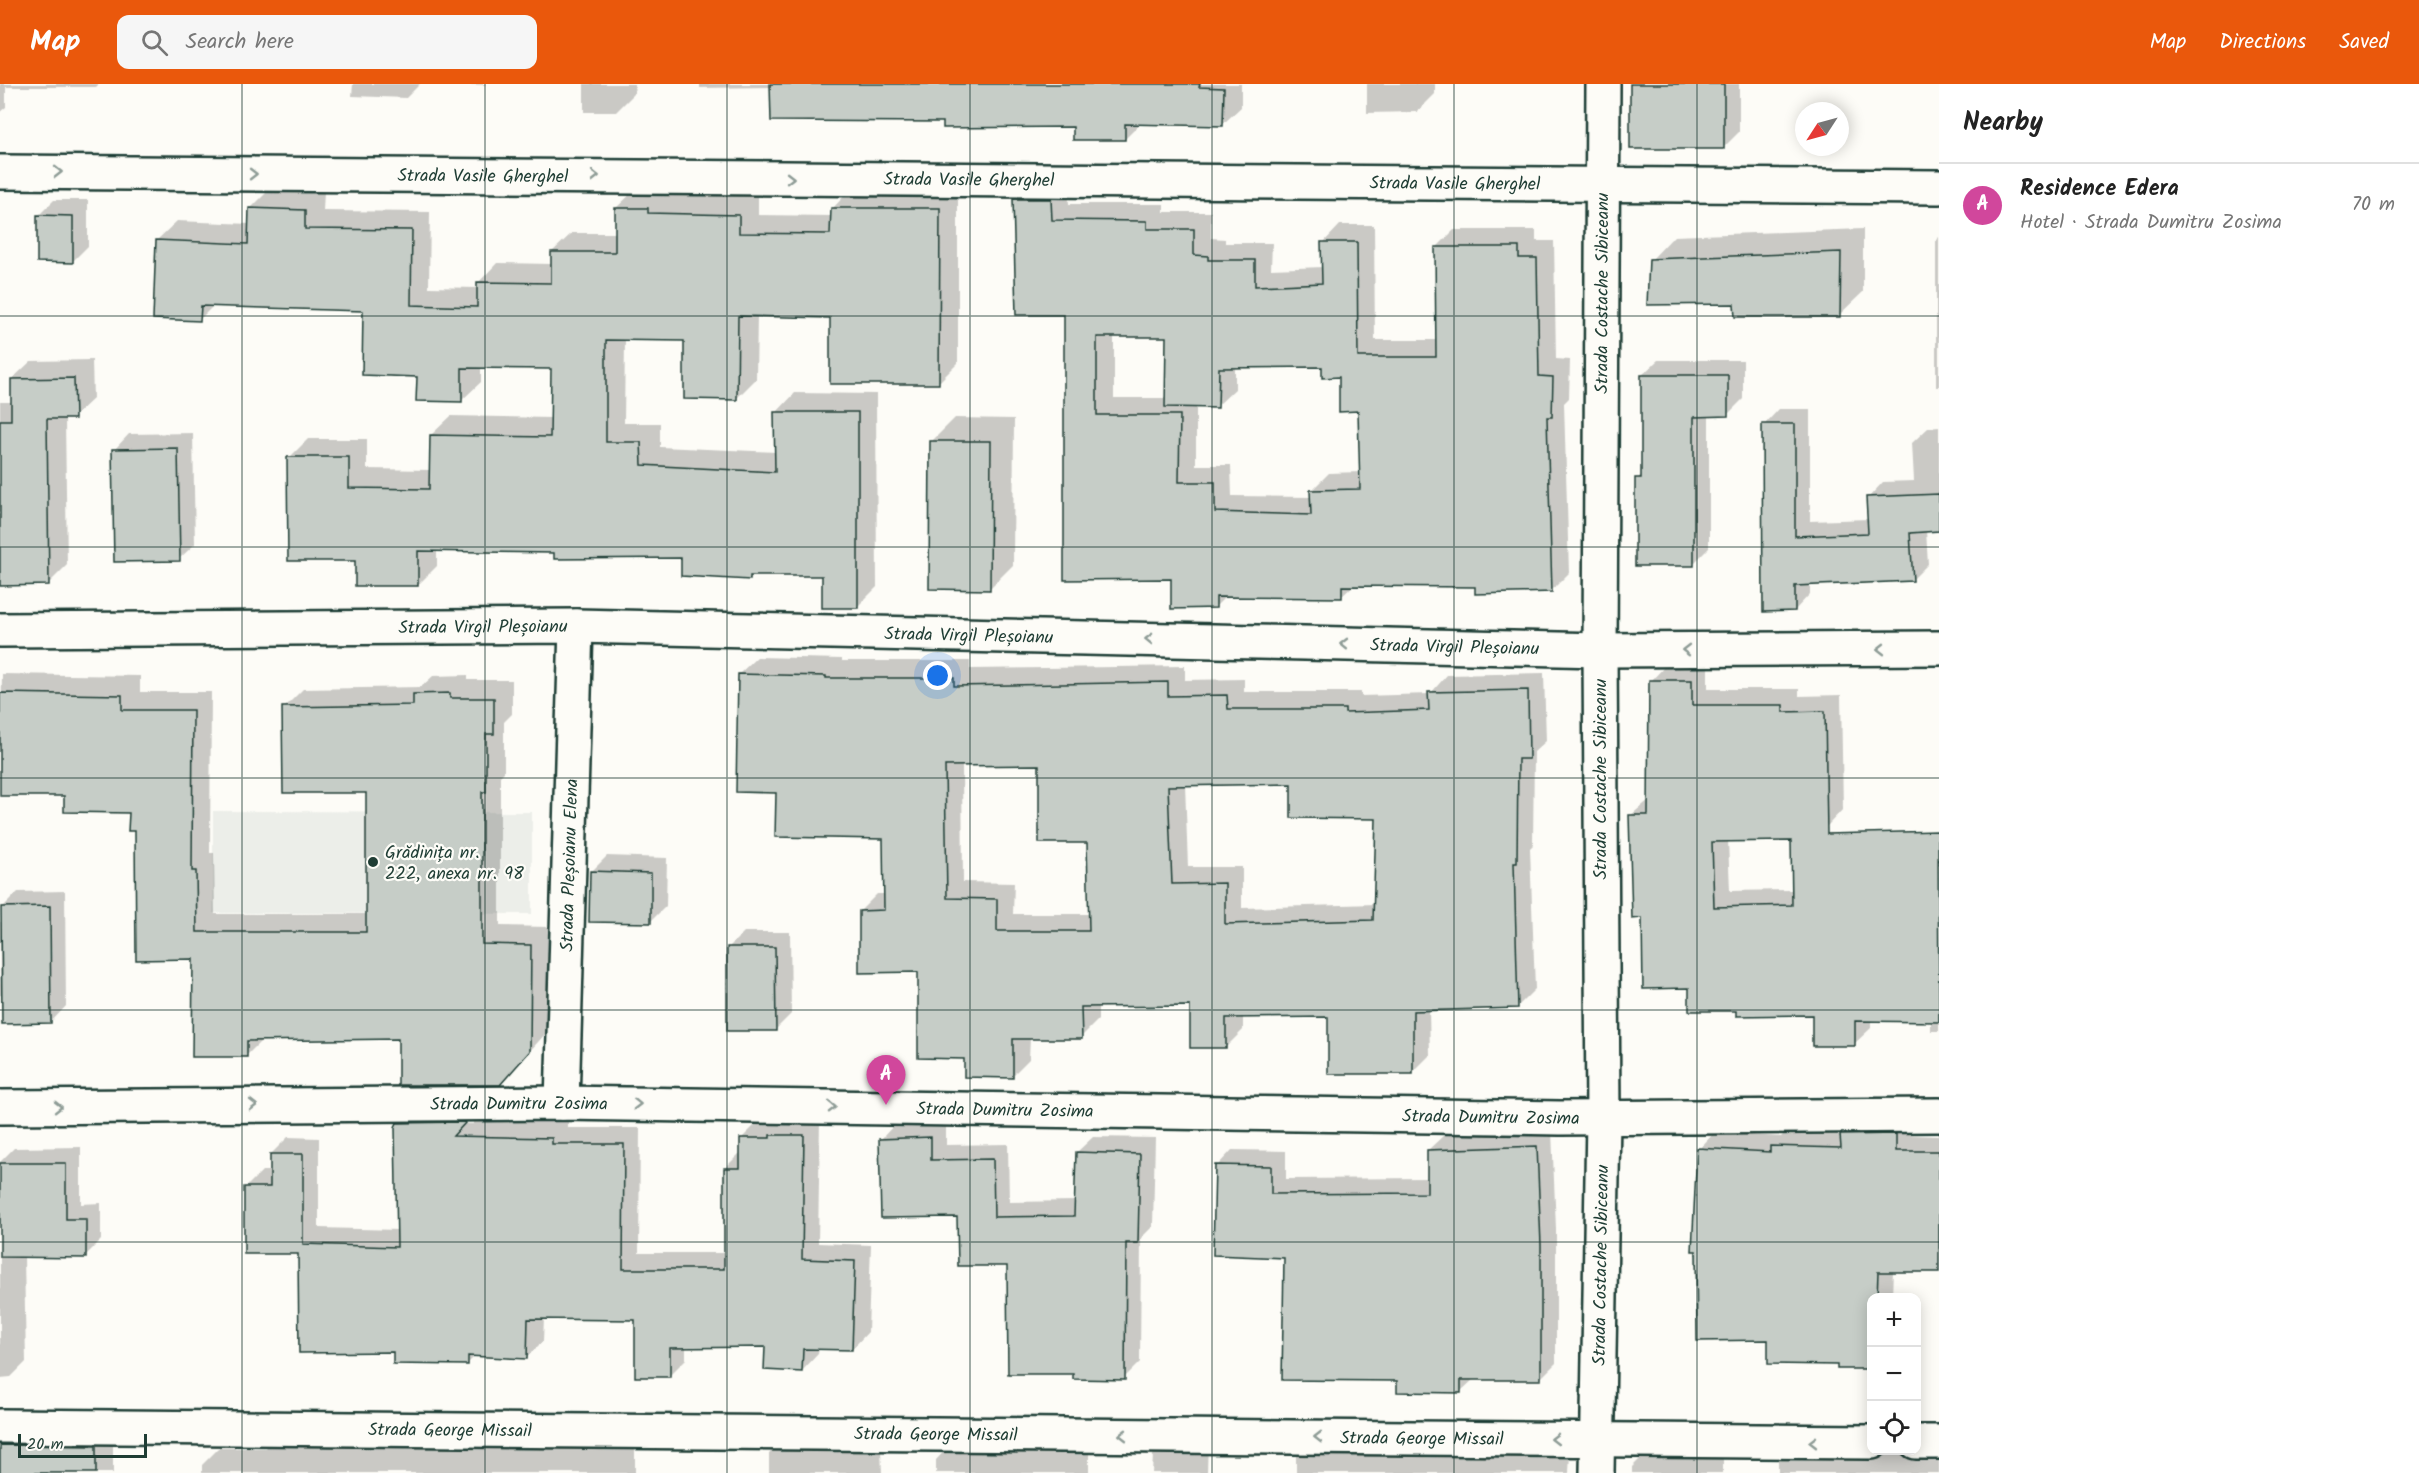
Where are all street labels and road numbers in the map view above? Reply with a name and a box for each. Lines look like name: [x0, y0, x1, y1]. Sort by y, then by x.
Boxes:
street label: Strada Vasile Gherghel: [397, 162, 569, 192]
street label: Strada Vasile Gherghel: [883, 166, 1055, 196]
street label: Strada Vasile Gherghel: [1369, 170, 1541, 200]
street label: Strada Costache Sibiceanu: [1588, 192, 1618, 394]
street label: Strada Virgil Pleșoianu: [398, 613, 568, 643]
street label: Strada Virgil Pleșoianu: [884, 620, 1054, 653]
street label: Strada Virgil Pleșoianu: [1370, 632, 1540, 665]
street label: Strada Costache Sibiceanu: [1587, 678, 1616, 879]
street label: Strada Pleșoianu Elena: [553, 778, 588, 952]
street label: Strada Dumitru Zosima: [430, 1090, 608, 1120]
street label: Strada Dumitru Zosima: [916, 1095, 1094, 1127]
street label: Strada Dumitru Zosima: [1402, 1103, 1580, 1134]
street label: Strada Costache Sibiceanu: [1586, 1164, 1618, 1366]
street label: Strada George Missail: [368, 1416, 533, 1447]
street label: Strada George Missail: [854, 1420, 1019, 1451]
street label: Strada George Missail: [1340, 1424, 1505, 1455]

